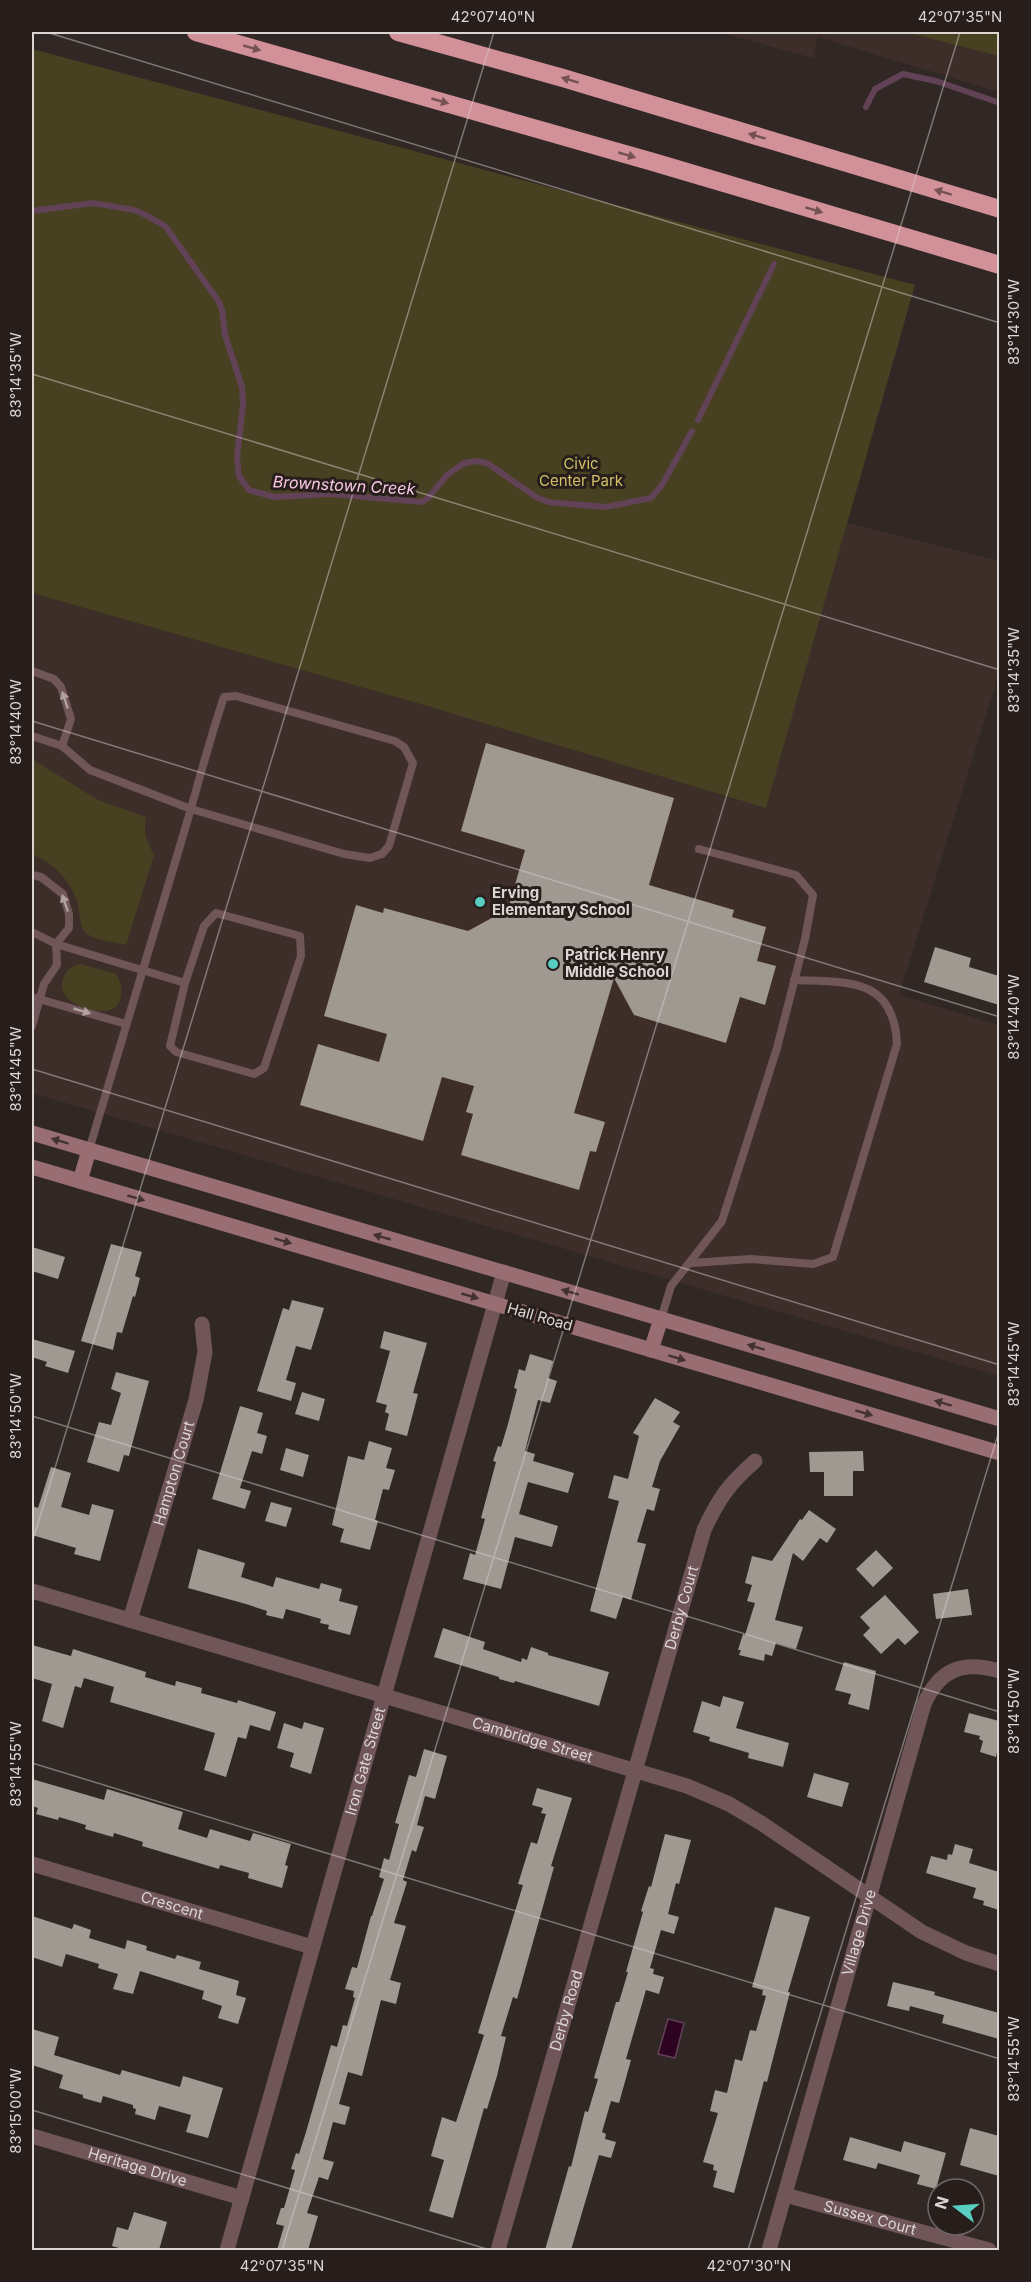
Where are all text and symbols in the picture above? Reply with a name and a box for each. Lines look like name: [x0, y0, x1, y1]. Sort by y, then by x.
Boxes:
text: 42°07'40"N: [451, 7, 535, 26]
text: 42°07'35"N: [918, 7, 1002, 26]
one-way arrow: [243, 43, 261, 53]
one-way arrow: [561, 75, 579, 84]
one-way arrow: [431, 97, 449, 106]
one-way arrow: [748, 131, 766, 140]
one-way arrow: [618, 151, 636, 160]
one-way arrow: [934, 187, 952, 196]
one-way arrow: [805, 206, 823, 215]
text: 83°14'30"W: [1004, 279, 1023, 365]
text: 83°14'35"W: [6, 332, 25, 418]
park label: Civic Center Park: [539, 454, 624, 490]
water label: Brownstown Creek: [272, 471, 416, 499]
text: 83°14'35"W: [1004, 627, 1023, 713]
text: 83°14'40"W: [6, 679, 25, 765]
one-way arrow: [60, 691, 69, 709]
place label: Erving Elementary School: [492, 883, 630, 919]
one-way arrow: [60, 894, 69, 912]
marker: Erving Elementary School: [473, 895, 487, 909]
place label: Patrick Henry Middle School: [565, 945, 669, 981]
marker: Patrick Henry Middle School: [546, 957, 560, 971]
text: 83°14'40"W: [1004, 974, 1023, 1060]
one-way arrow: [73, 1007, 92, 1017]
text: 83°14'45"W: [6, 1026, 25, 1112]
one-way arrow: [51, 1136, 69, 1145]
one-way arrow: [127, 1194, 145, 1203]
one-way arrow: [373, 1232, 391, 1241]
one-way arrow: [274, 1237, 292, 1246]
one-way arrow: [560, 1287, 578, 1296]
one-way arrow: [461, 1292, 479, 1301]
street label: Hall Road: [505, 1298, 575, 1335]
text: 83°14'45"W: [1004, 1321, 1023, 1407]
one-way arrow: [747, 1342, 765, 1351]
one-way arrow: [668, 1354, 686, 1363]
text: 83°14'50"W: [6, 1373, 25, 1459]
one-way arrow: [934, 1398, 952, 1407]
one-way arrow: [855, 1409, 873, 1418]
street label: Hampton Court: [149, 1419, 198, 1528]
street label: Derby Court: [660, 1563, 702, 1652]
text: 83°14'50"W: [1004, 1668, 1023, 1754]
street label: Iron Gate Street: [341, 1705, 389, 1817]
street label: Cambridge Street: [470, 1713, 595, 1766]
text: 83°14'55"W: [6, 1721, 25, 1807]
street label: Crescent: [139, 1887, 206, 1923]
street label: Village Drive: [837, 1887, 880, 1978]
street label: Derby Road: [545, 1968, 587, 2053]
text: 83°14'55"W: [1004, 2016, 1023, 2102]
text: 83°15'00"W: [6, 2068, 25, 2154]
street label: Heritage Drive: [86, 2143, 189, 2190]
north arrow: [926, 2177, 986, 2237]
text: N: [930, 2194, 953, 2211]
street label: Sussex Court: [822, 2196, 918, 2239]
text: 42°07'35"N: [240, 2256, 324, 2275]
text: 42°07'30"N: [707, 2256, 791, 2275]

